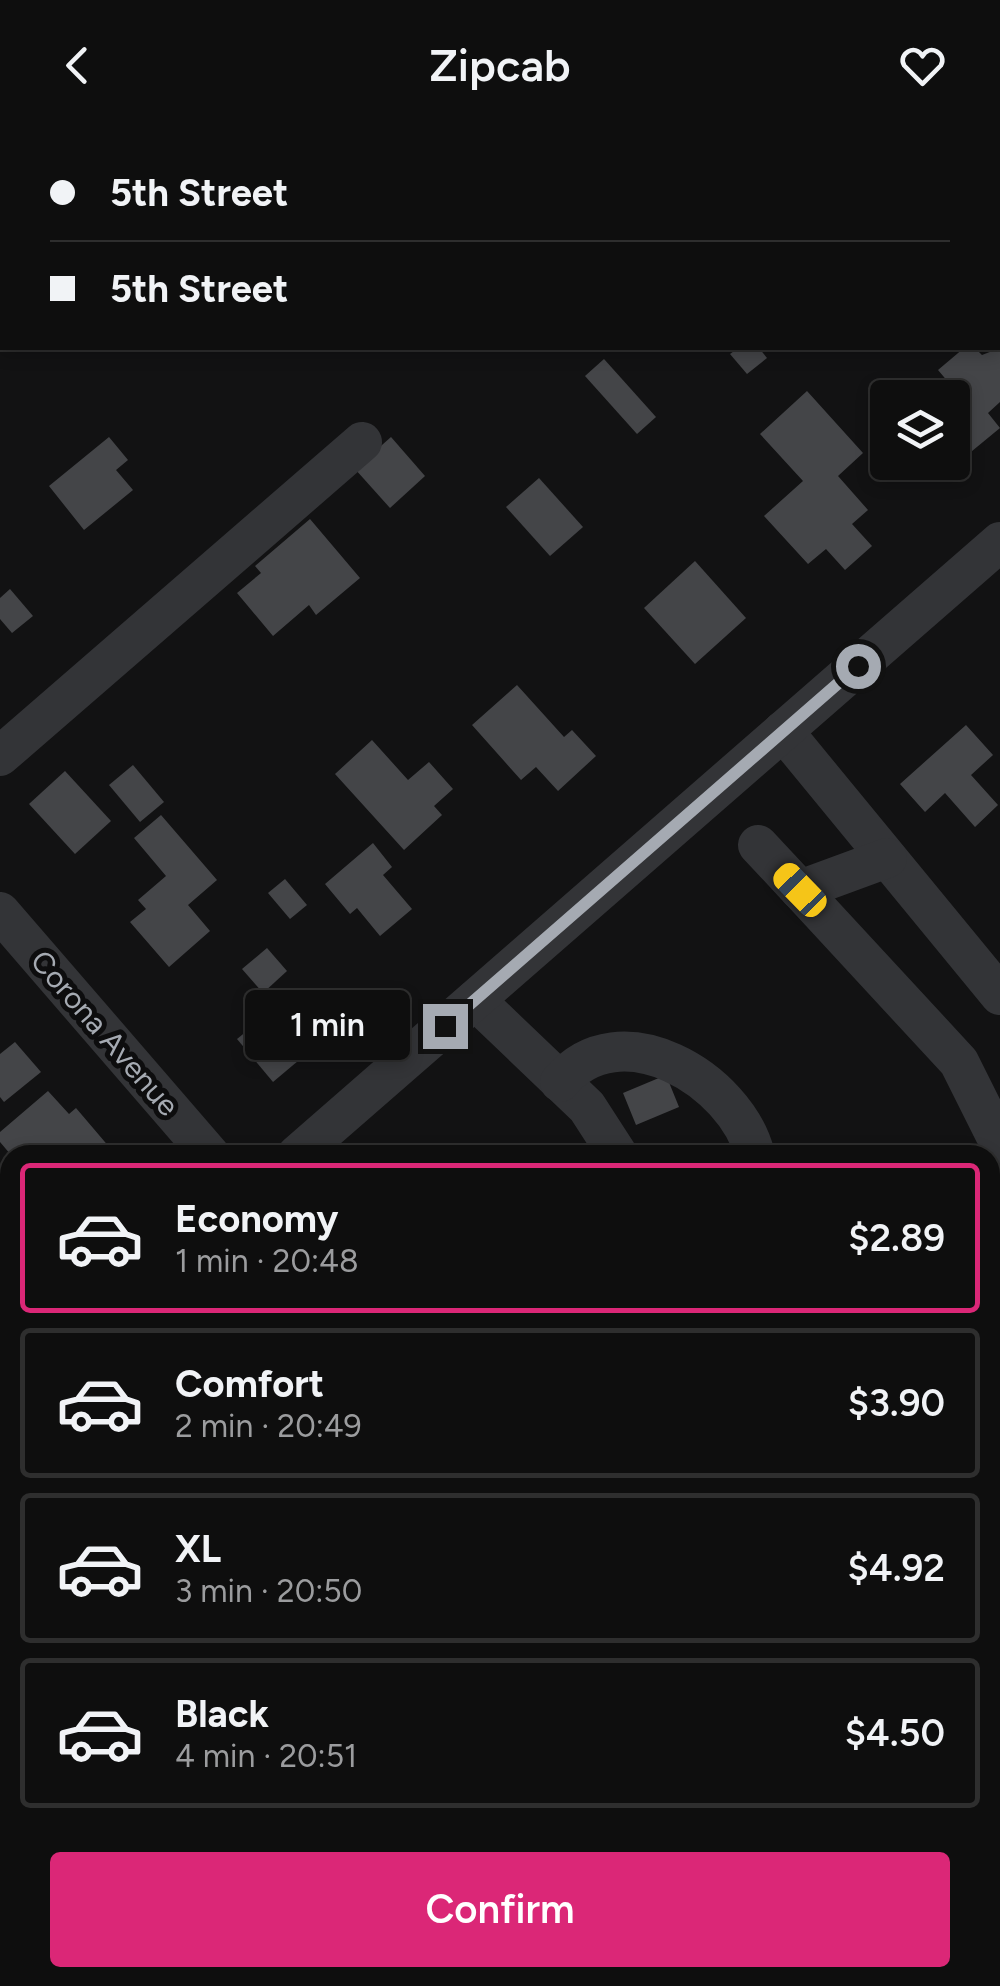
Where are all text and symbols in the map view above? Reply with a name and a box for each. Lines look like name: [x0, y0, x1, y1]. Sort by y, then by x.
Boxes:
icon: back: [50, 38, 105, 93]
text: Zipcab: [429, 38, 571, 92]
icon: heart: [895, 38, 950, 93]
text: 5th Street: [110, 170, 288, 216]
text: 5th Street: [110, 266, 288, 312]
map controls: [870, 380, 970, 480]
button: layers: [870, 380, 970, 480]
route start: [836, 644, 881, 689]
car: [768, 858, 832, 922]
street label: Corona Avenue: [23, 943, 187, 1123]
callout: 1 min: [245, 991, 410, 1061]
route end: [423, 1004, 468, 1049]
text: 1 min: [290, 1006, 365, 1044]
icon: car: [55, 1193, 145, 1283]
text: Economy: [175, 1196, 338, 1242]
text: $2.89: [848, 1215, 945, 1261]
text: 1 min · 20:48: [175, 1242, 359, 1280]
icon: car: [55, 1358, 145, 1448]
text: Comfort: [175, 1361, 324, 1407]
text: $3.90: [848, 1380, 945, 1426]
text: 2 min · 20:49: [175, 1407, 362, 1445]
icon: car: [55, 1523, 145, 1613]
text: XL: [175, 1526, 221, 1572]
text: $4.92: [848, 1545, 945, 1591]
text: 3 min · 20:50: [175, 1572, 362, 1610]
icon: car: [55, 1688, 145, 1778]
text: Black: [175, 1691, 269, 1737]
text: $4.50: [845, 1710, 945, 1756]
text: 4 min · 20:51: [175, 1737, 357, 1775]
button: Confirm: [50, 1852, 950, 1967]

